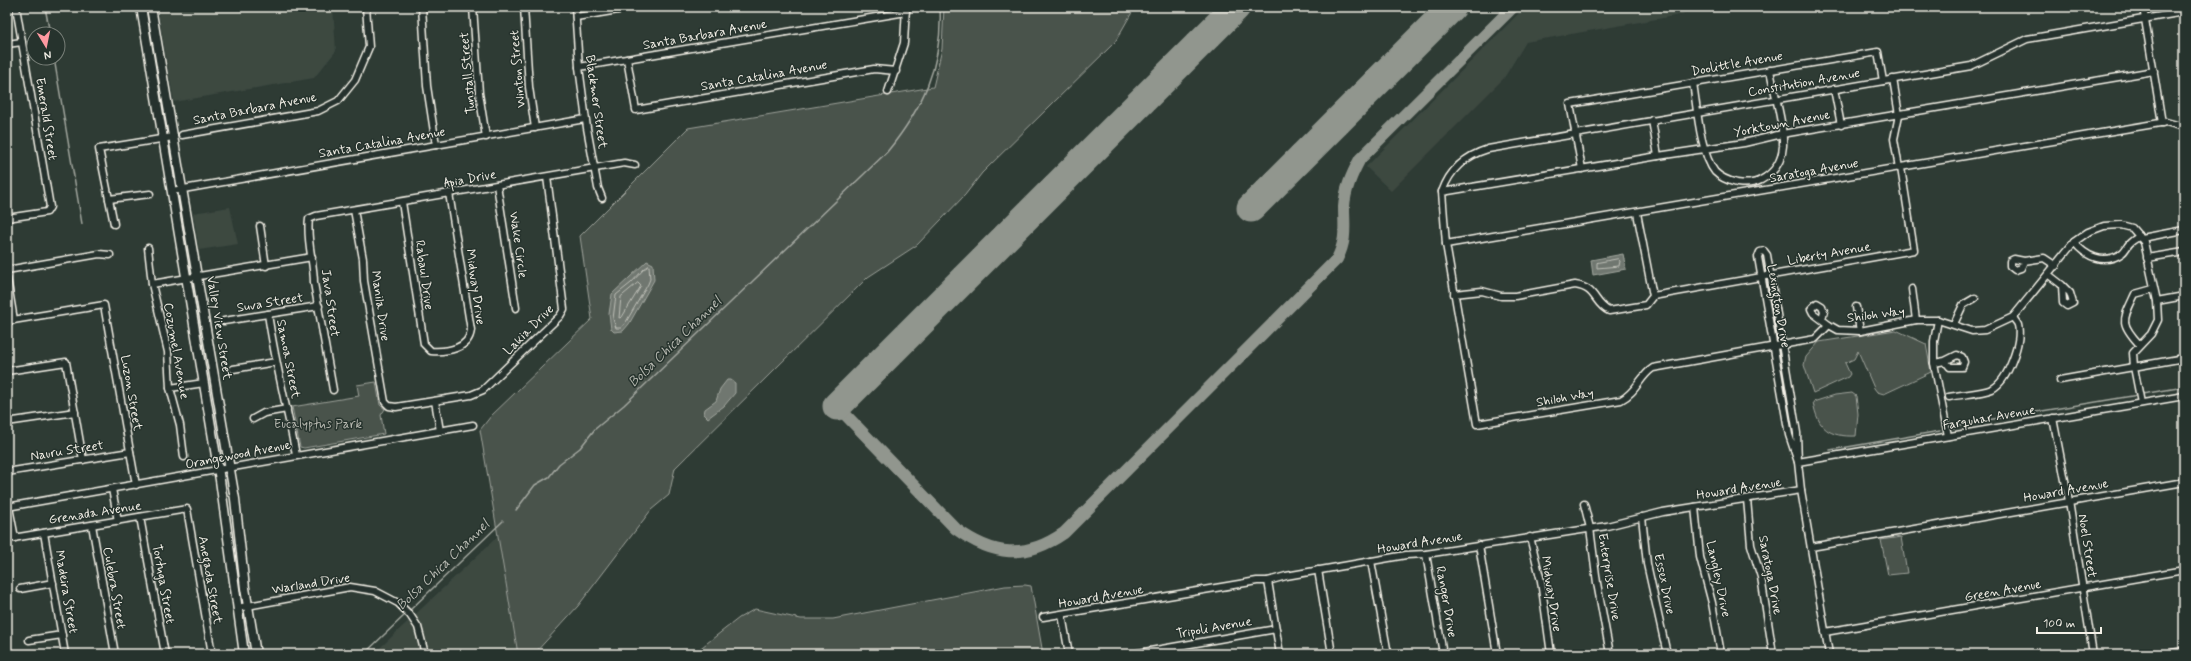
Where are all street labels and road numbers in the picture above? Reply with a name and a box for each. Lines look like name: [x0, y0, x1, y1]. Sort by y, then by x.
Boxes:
street label: Santa Barbara Avenue: [642, 16, 768, 54]
street label: Winton Street: [506, 29, 530, 109]
street label: Tunstall Street: [456, 31, 480, 115]
street label: Doolittle Avenue: [1690, 48, 1784, 80]
street label: Blackmer Street: [581, 54, 611, 150]
street label: Santa Catalina Avenue: [699, 56, 829, 95]
street label: Constitution Avenue: [1747, 65, 1861, 101]
street label: Emerald Street: [31, 76, 61, 162]
street label: Santa Barbara Avenue: [192, 89, 318, 129]
street label: Yorktown Avenue: [1732, 106, 1832, 142]
street label: Santa Catalina Avenue: [317, 123, 447, 162]
street label: Saratoga Avenue: [1768, 155, 1860, 187]
street label: Apia Drive: [442, 166, 498, 193]
street label: Wake Circle: [505, 211, 531, 279]
street label: Liberty Avenue: [1786, 238, 1872, 270]
street label: Rabaul Drive: [411, 239, 437, 311]
street label: Midway Drive: [461, 248, 489, 326]
street label: Lexington Drive: [1760, 263, 1794, 350]
street label: Java Street: [317, 268, 343, 338]
street label: Manila Drive: [367, 270, 393, 342]
street label: Valley View Street: [202, 275, 236, 381]
street label: Suva Street: [236, 289, 304, 317]
street label: Cozumel Avenue: [159, 301, 193, 401]
street label: Lakia Drive: [500, 301, 558, 359]
street label: Shiloh Way: [1846, 303, 1906, 327]
street label: Samoa Street: [272, 318, 304, 400]
street label: Luzon Street: [116, 354, 146, 433]
street label: Shiloh Way: [1535, 385, 1595, 411]
street label: Farquhar Avenue: [1941, 401, 2037, 435]
street label: Orangewood Avenue: [184, 436, 292, 475]
street label: Nauru Street: [29, 437, 105, 465]
street label: Howard Avenue: [1695, 474, 1783, 504]
street label: Howard Avenue: [2022, 475, 2110, 507]
street label: Grenada Avenue: [47, 497, 143, 529]
street label: Noel Street: [2074, 513, 2100, 579]
street label: Howard Avenue: [1376, 528, 1464, 558]
street label: Enterprise Drive: [1594, 532, 1624, 622]
street label: Saratoga Drive: [1754, 534, 1786, 616]
street label: Anegada Street: [192, 535, 226, 626]
street label: Langley Drive: [1701, 539, 1734, 619]
street label: Tortuga Street: [148, 543, 178, 625]
street label: Culebra Street: [98, 546, 130, 630]
street label: Madeira Street: [50, 549, 82, 635]
street label: Essex Drive: [1649, 552, 1679, 616]
street label: Midway Drive: [1537, 555, 1565, 633]
street label: Ranger Drive: [1430, 565, 1461, 639]
street label: Warland Drive: [271, 569, 351, 599]
street label: Green Avenue: [1963, 576, 2043, 606]
street label: Howard Avenue: [1057, 581, 1145, 613]
street label: Tripoli Avenue: [1175, 613, 1253, 643]

